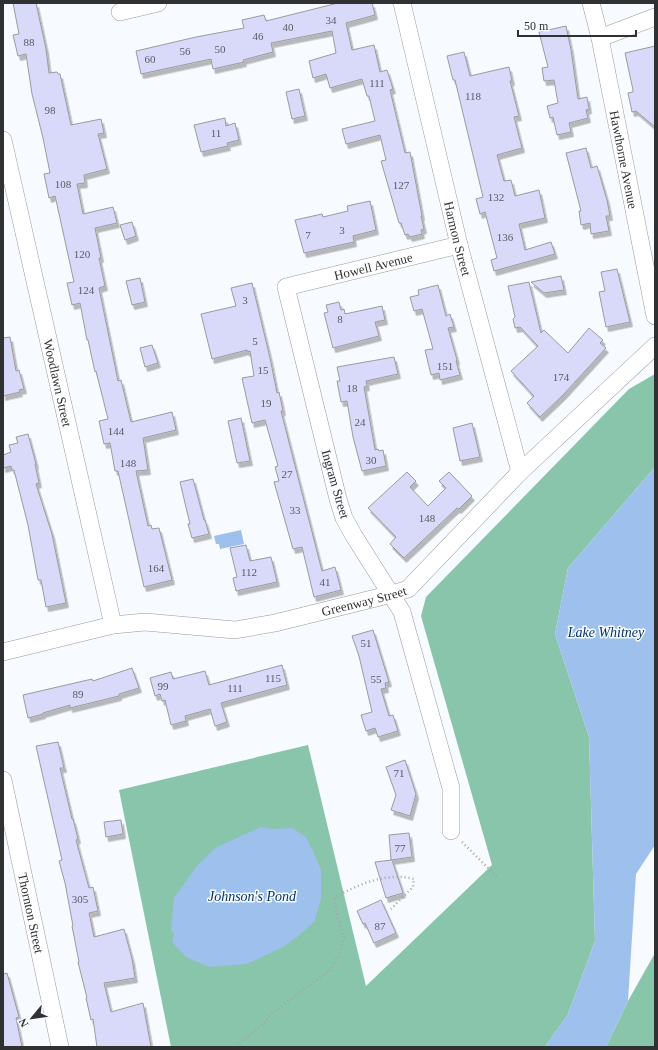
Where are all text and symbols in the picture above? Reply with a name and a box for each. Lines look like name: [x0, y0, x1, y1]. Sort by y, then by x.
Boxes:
scale bar: [518, 12, 636, 38]
house number: 34: [326, 14, 337, 26]
text: 50 m: [524, 19, 549, 33]
house number: 40: [283, 21, 294, 33]
house number: 46: [253, 30, 264, 42]
house number: 88: [24, 36, 35, 48]
house number: 50: [215, 43, 226, 55]
house number: 56: [180, 45, 191, 57]
house number: 60: [145, 53, 156, 65]
house number: 111: [369, 77, 385, 89]
house number: 118: [465, 90, 482, 102]
house number: 98: [45, 104, 56, 116]
street label: Hawthorne Avenue: [607, 109, 641, 210]
house number: 11: [211, 127, 221, 139]
house number: 108: [55, 178, 72, 190]
house number: 127: [393, 179, 410, 191]
house number: 132: [488, 191, 504, 203]
street label: Harmon Street: [441, 200, 474, 278]
house number: 3: [339, 224, 345, 236]
house number: 7: [305, 229, 311, 241]
house number: 136: [497, 231, 514, 243]
house number: 120: [74, 248, 91, 260]
street label: Howell Avenue: [332, 250, 414, 283]
house number: 124: [78, 284, 95, 296]
house number: 3: [242, 294, 248, 306]
house number: 8: [337, 313, 343, 325]
house number: 5: [252, 335, 258, 347]
street label: Woodlawn Street: [40, 338, 75, 429]
house number: 151: [437, 360, 453, 372]
house number: 15: [258, 364, 269, 376]
house number: 174: [553, 371, 570, 383]
house number: 18: [347, 382, 358, 394]
house number: 19: [261, 397, 272, 409]
house number: 24: [355, 416, 366, 428]
house number: 144: [108, 425, 125, 437]
street label: Ingram Street: [319, 448, 353, 521]
house number: 30: [366, 454, 377, 466]
house number: 148: [120, 457, 137, 469]
house number: 27: [282, 468, 293, 480]
house number: 33: [290, 504, 301, 516]
house number: 148: [419, 512, 436, 524]
house number: 164: [148, 562, 165, 574]
house number: 112: [241, 566, 257, 578]
house number: 41: [320, 576, 331, 588]
street label: Greenway Street: [320, 583, 409, 619]
water label: Lake Whitney: [567, 625, 645, 640]
house number: 51: [361, 637, 372, 649]
house number: 115: [265, 672, 282, 684]
house number: 55: [371, 673, 382, 685]
house number: 99: [158, 680, 169, 692]
house number: 111: [227, 682, 243, 694]
house number: 89: [73, 688, 84, 700]
house number: 71: [394, 767, 405, 779]
house number: 77: [395, 842, 406, 854]
street label: Thornton Street: [15, 871, 47, 955]
water label: Johnson's Pond: [208, 889, 297, 904]
house number: 305: [72, 893, 89, 905]
house number: 87: [375, 920, 386, 932]
north arrow: [12, 998, 52, 1038]
text: N: [16, 1016, 30, 1029]

